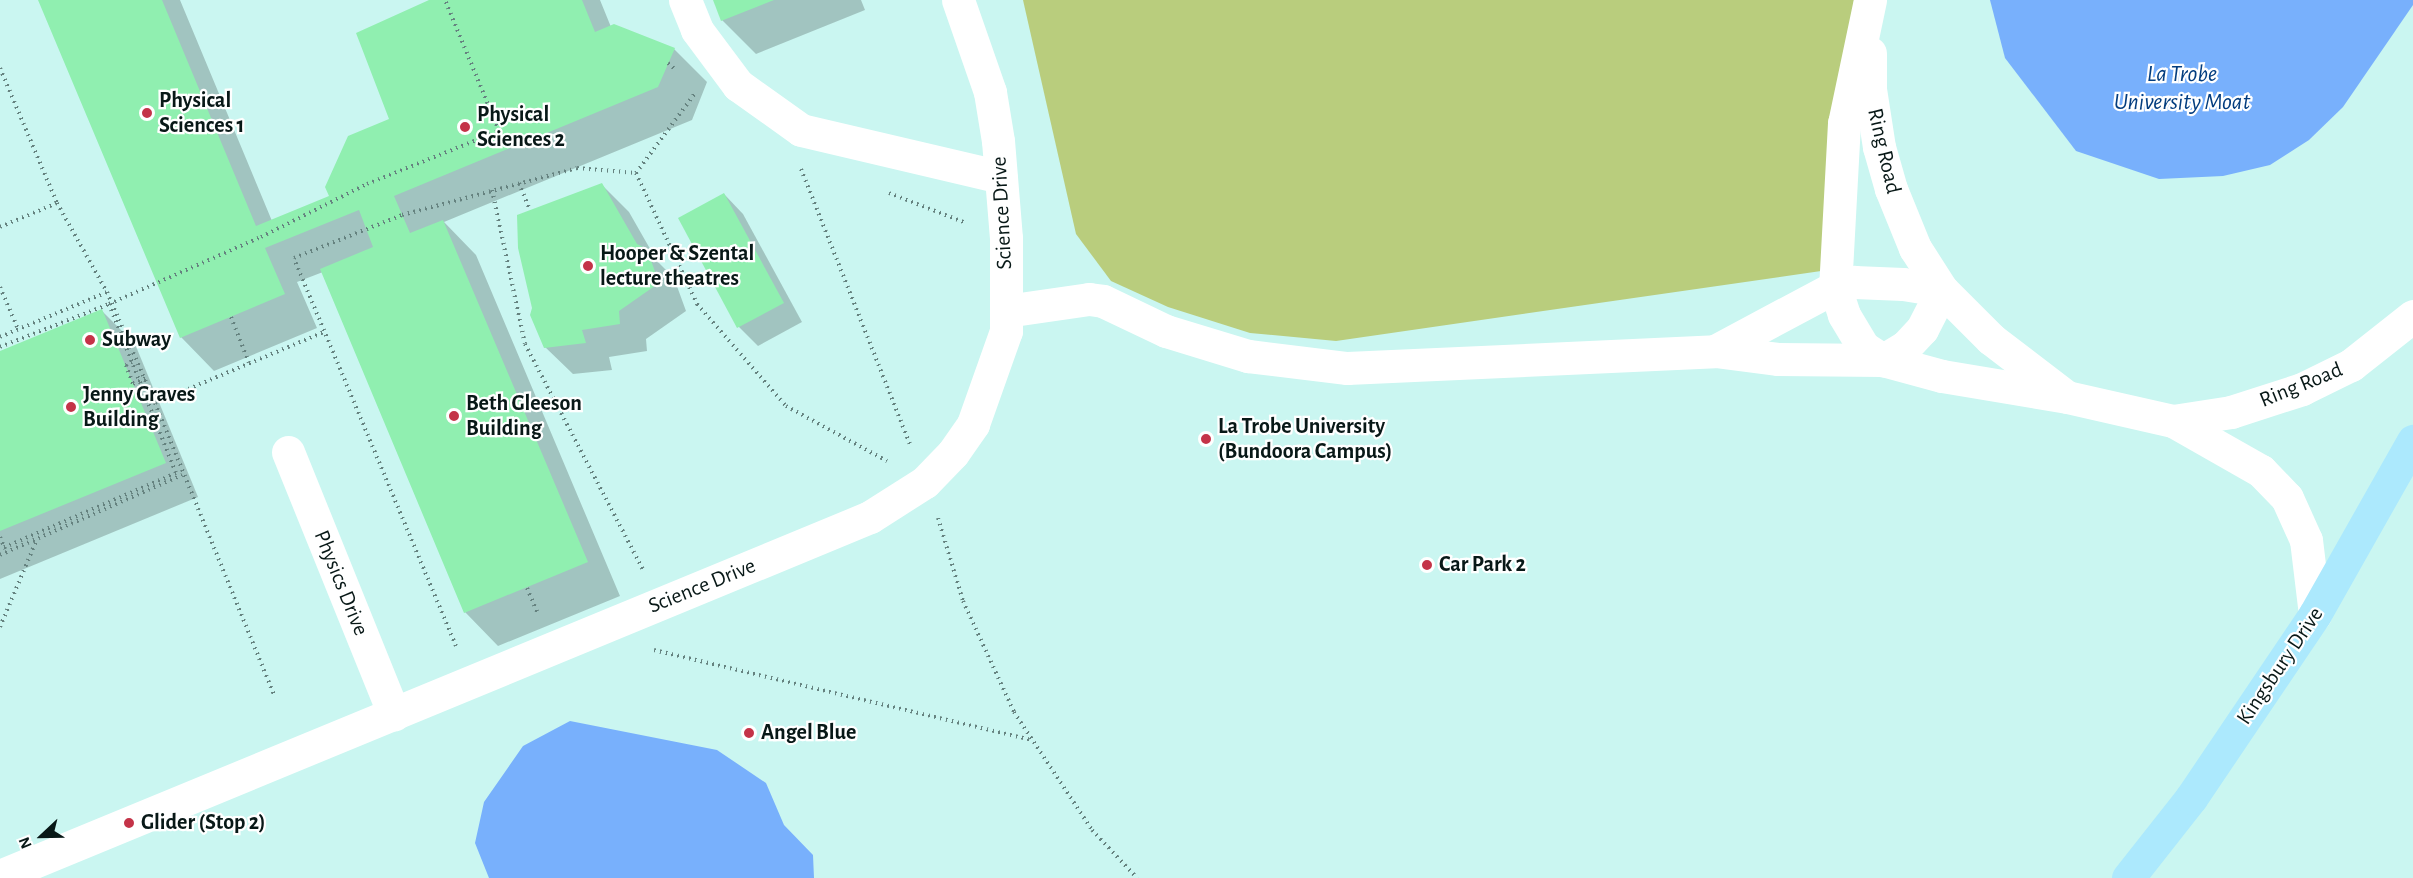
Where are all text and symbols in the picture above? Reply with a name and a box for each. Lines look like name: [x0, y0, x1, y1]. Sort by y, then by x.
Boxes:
water label: La Trobe University Moat: [2114, 61, 2250, 117]
place label: Physical Sciences 1: [159, 87, 244, 138]
place label: Physical Sciences 2: [477, 101, 565, 152]
marker: Physical Sciences 1: [140, 106, 154, 120]
street label: Ring Road: [1861, 106, 1907, 196]
marker: Physical Sciences 2: [458, 120, 472, 134]
street label: Science Drive: [986, 156, 1018, 270]
place label: Hooper & Szental lecture theatres: [600, 240, 754, 292]
marker: Hooper & Szental lecture theatres: [581, 259, 595, 273]
place label: Subway: [102, 327, 171, 353]
marker: Subway: [83, 333, 97, 347]
street label: Ring Road: [2256, 356, 2346, 414]
place label: Jenny Graves Building: [83, 381, 195, 433]
place label: Beth Gleeson Building: [466, 390, 582, 442]
marker: Jenny Graves Building: [64, 400, 78, 414]
marker: Beth Gleeson Building: [447, 409, 461, 423]
place label: La Trobe University (Bundoora Campus): [1218, 413, 1392, 464]
marker: La Trobe University (Bundoora Campus): [1199, 432, 1213, 446]
street label: Physics Drive: [308, 526, 374, 640]
place label: Car Park 2: [1439, 552, 1526, 578]
street label: Science Drive: [645, 553, 759, 619]
marker: Car Park 2: [1420, 558, 1434, 572]
street label: Kingsbury Drive: [2231, 602, 2329, 730]
place label: Angel Blue: [761, 720, 856, 746]
marker: Angel Blue: [742, 726, 756, 740]
north arrow: [12, 806, 72, 866]
place label: Glider (Stop 2): [141, 810, 266, 836]
marker: Glider (Stop 2): [122, 816, 136, 830]
text: N: [16, 835, 35, 851]

